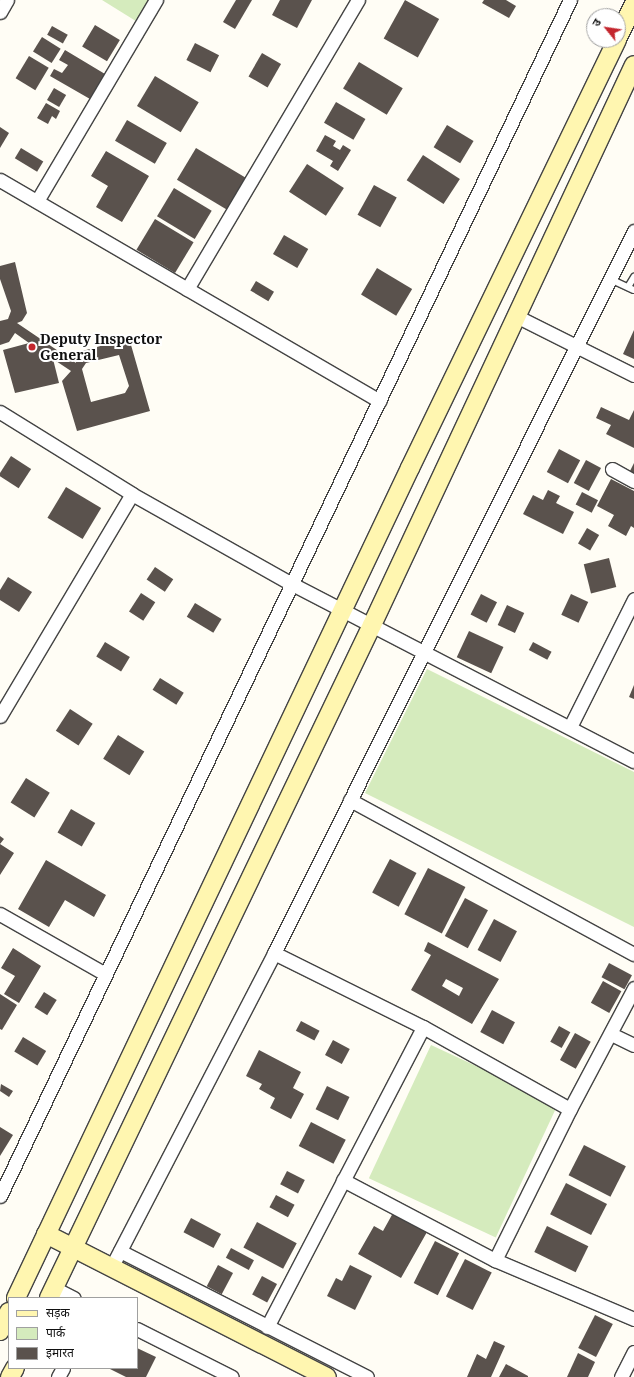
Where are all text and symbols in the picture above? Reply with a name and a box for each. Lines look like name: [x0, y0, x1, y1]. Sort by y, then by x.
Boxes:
north arrow: [586, 8, 626, 48]
text: उ: [588, 16, 604, 29]
place label: Deputy Inspector General: [40, 331, 162, 364]
marker: Deputy Inspector General: [27, 342, 37, 352]
legend: [8, 1297, 138, 1369]
text: सड़क: [46, 1304, 70, 1321]
text: पार्क: [46, 1324, 65, 1341]
text: इमारत: [46, 1344, 74, 1361]

